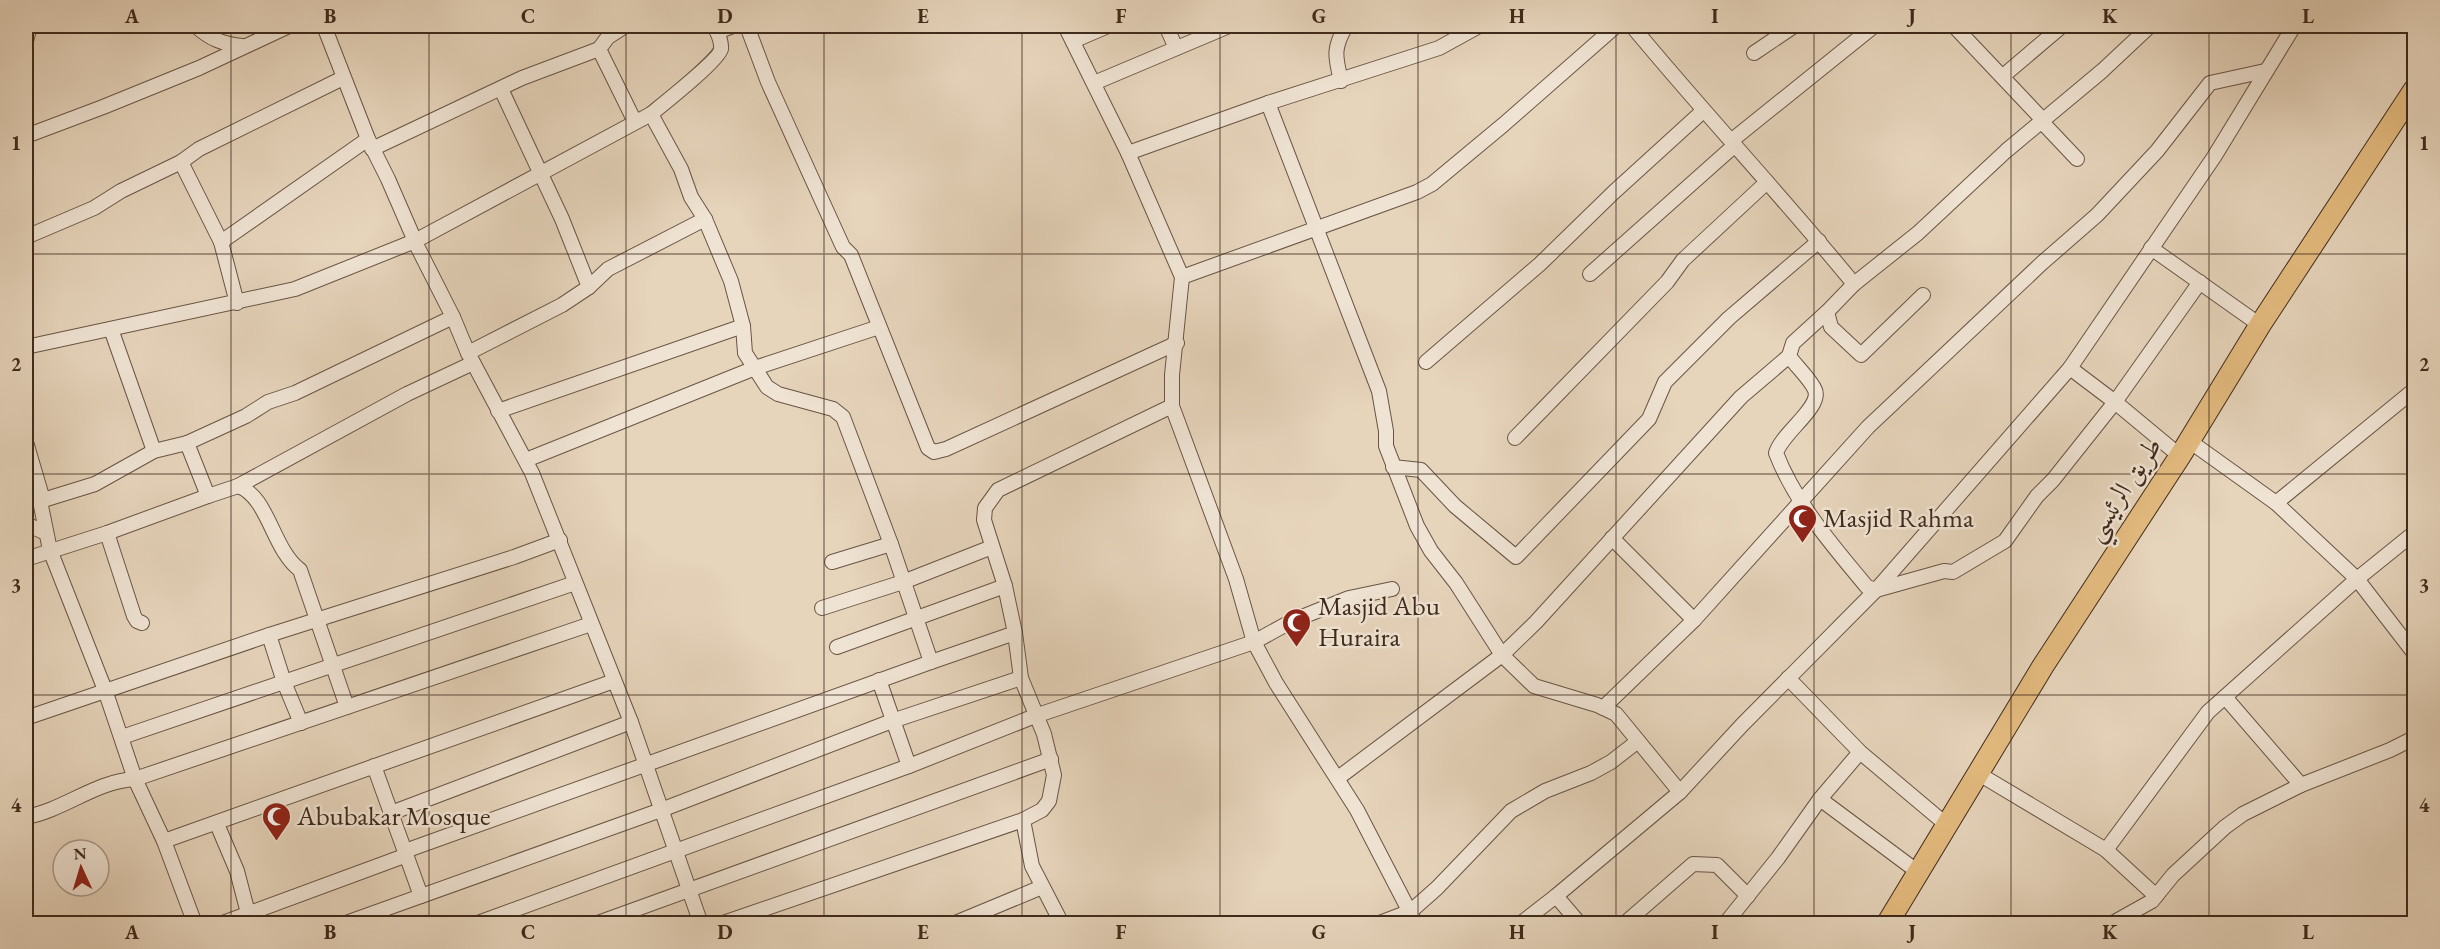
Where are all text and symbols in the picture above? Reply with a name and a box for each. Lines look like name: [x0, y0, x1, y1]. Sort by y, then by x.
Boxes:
text: A: [124, 3, 140, 29]
text: B: [324, 3, 336, 29]
text: C: [521, 3, 535, 29]
text: D: [717, 3, 733, 29]
text: E: [917, 3, 929, 29]
text: F: [1116, 3, 1127, 29]
text: G: [1312, 3, 1326, 29]
text: H: [1509, 3, 1525, 29]
text: I: [1711, 3, 1719, 29]
text: J: [1906, 3, 1916, 29]
text: K: [2102, 3, 2118, 29]
text: L: [2302, 3, 2314, 29]
text: 1: [11, 130, 21, 156]
text: 1: [2419, 130, 2429, 156]
text: 2: [11, 351, 22, 377]
text: 2: [2419, 351, 2430, 377]
street label: طريق الرئيسي: [2076, 430, 2176, 552]
place label: Masjid Rahma: [1823, 500, 1974, 535]
mosque icon: Masjid Rahma: [1786, 502, 1818, 544]
text: 3: [11, 572, 21, 598]
text: 3: [2419, 572, 2429, 598]
place label: Masjid Abu Huraira: [1318, 588, 1440, 654]
mosque icon: Masjid Abu Huraira: [1281, 606, 1313, 648]
text: 4: [11, 792, 22, 818]
text: 4: [2419, 792, 2430, 818]
place label: Abubakar Mosque: [296, 798, 491, 833]
mosque icon: Abubakar Mosque: [260, 800, 292, 842]
north arrow: [51, 838, 111, 898]
text: N: [73, 843, 87, 864]
text: A: [124, 919, 140, 945]
text: B: [324, 919, 336, 945]
text: C: [521, 919, 535, 945]
text: D: [717, 919, 733, 945]
text: E: [917, 919, 929, 945]
text: F: [1116, 919, 1127, 945]
text: G: [1312, 919, 1326, 945]
text: H: [1509, 919, 1525, 945]
text: I: [1711, 919, 1719, 945]
text: J: [1906, 919, 1916, 945]
text: K: [2102, 919, 2118, 945]
text: L: [2302, 919, 2314, 945]

